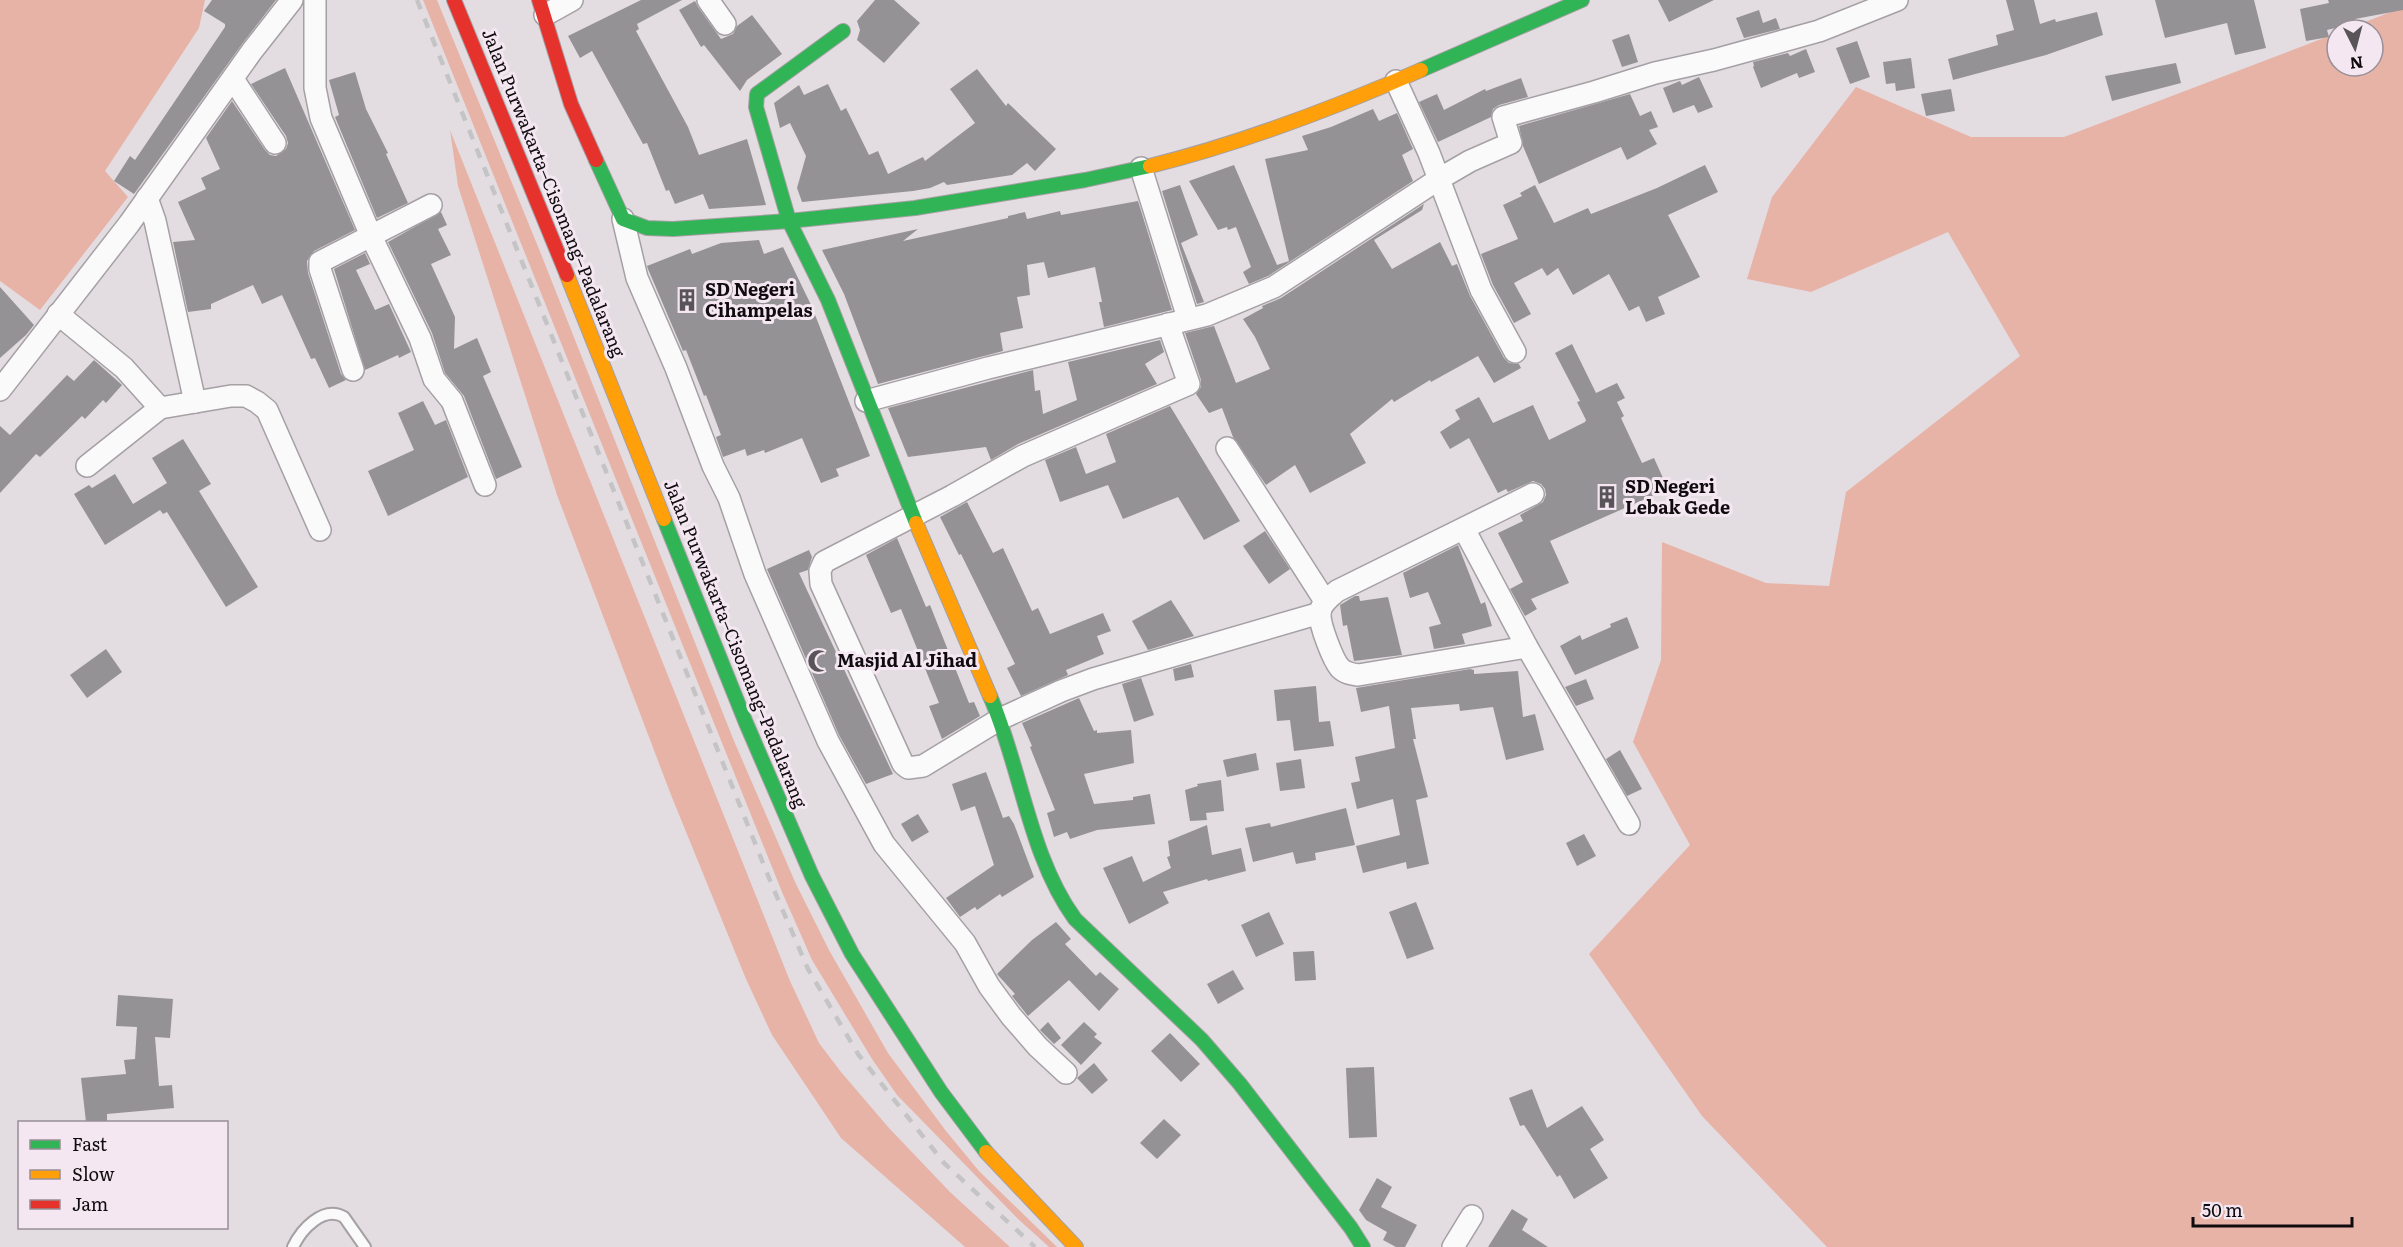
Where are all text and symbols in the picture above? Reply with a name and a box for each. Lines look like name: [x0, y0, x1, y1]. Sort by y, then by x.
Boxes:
north arrow: [2325, 18, 2385, 78]
street label: Jalan Purwakarta–Cisomang–Padalarang: [476, 24, 633, 362]
text: N: [2349, 51, 2365, 77]
place label: SD Negeri Cihampelas: [705, 275, 813, 323]
building icon: SD Negeri Cihampelas: [674, 287, 700, 313]
place label: SD Negeri Lebak Gede: [1625, 472, 1730, 520]
street label: Jalan Purwakarta–Cisomang–Padalarang: [658, 475, 815, 813]
building icon: SD Negeri Lebak Gede: [1594, 484, 1620, 510]
place label: Masjid Al Jihad: [837, 646, 977, 673]
mosque icon: Masjid Al Jihad: [806, 648, 832, 674]
legend: [18, 1121, 228, 1229]
text: Fast: [72, 1130, 108, 1157]
text: Slow: [72, 1160, 115, 1187]
text: Jam: [72, 1190, 108, 1217]
scale bar: [2193, 1190, 2352, 1228]
text: 50 m: [2202, 1196, 2243, 1223]

